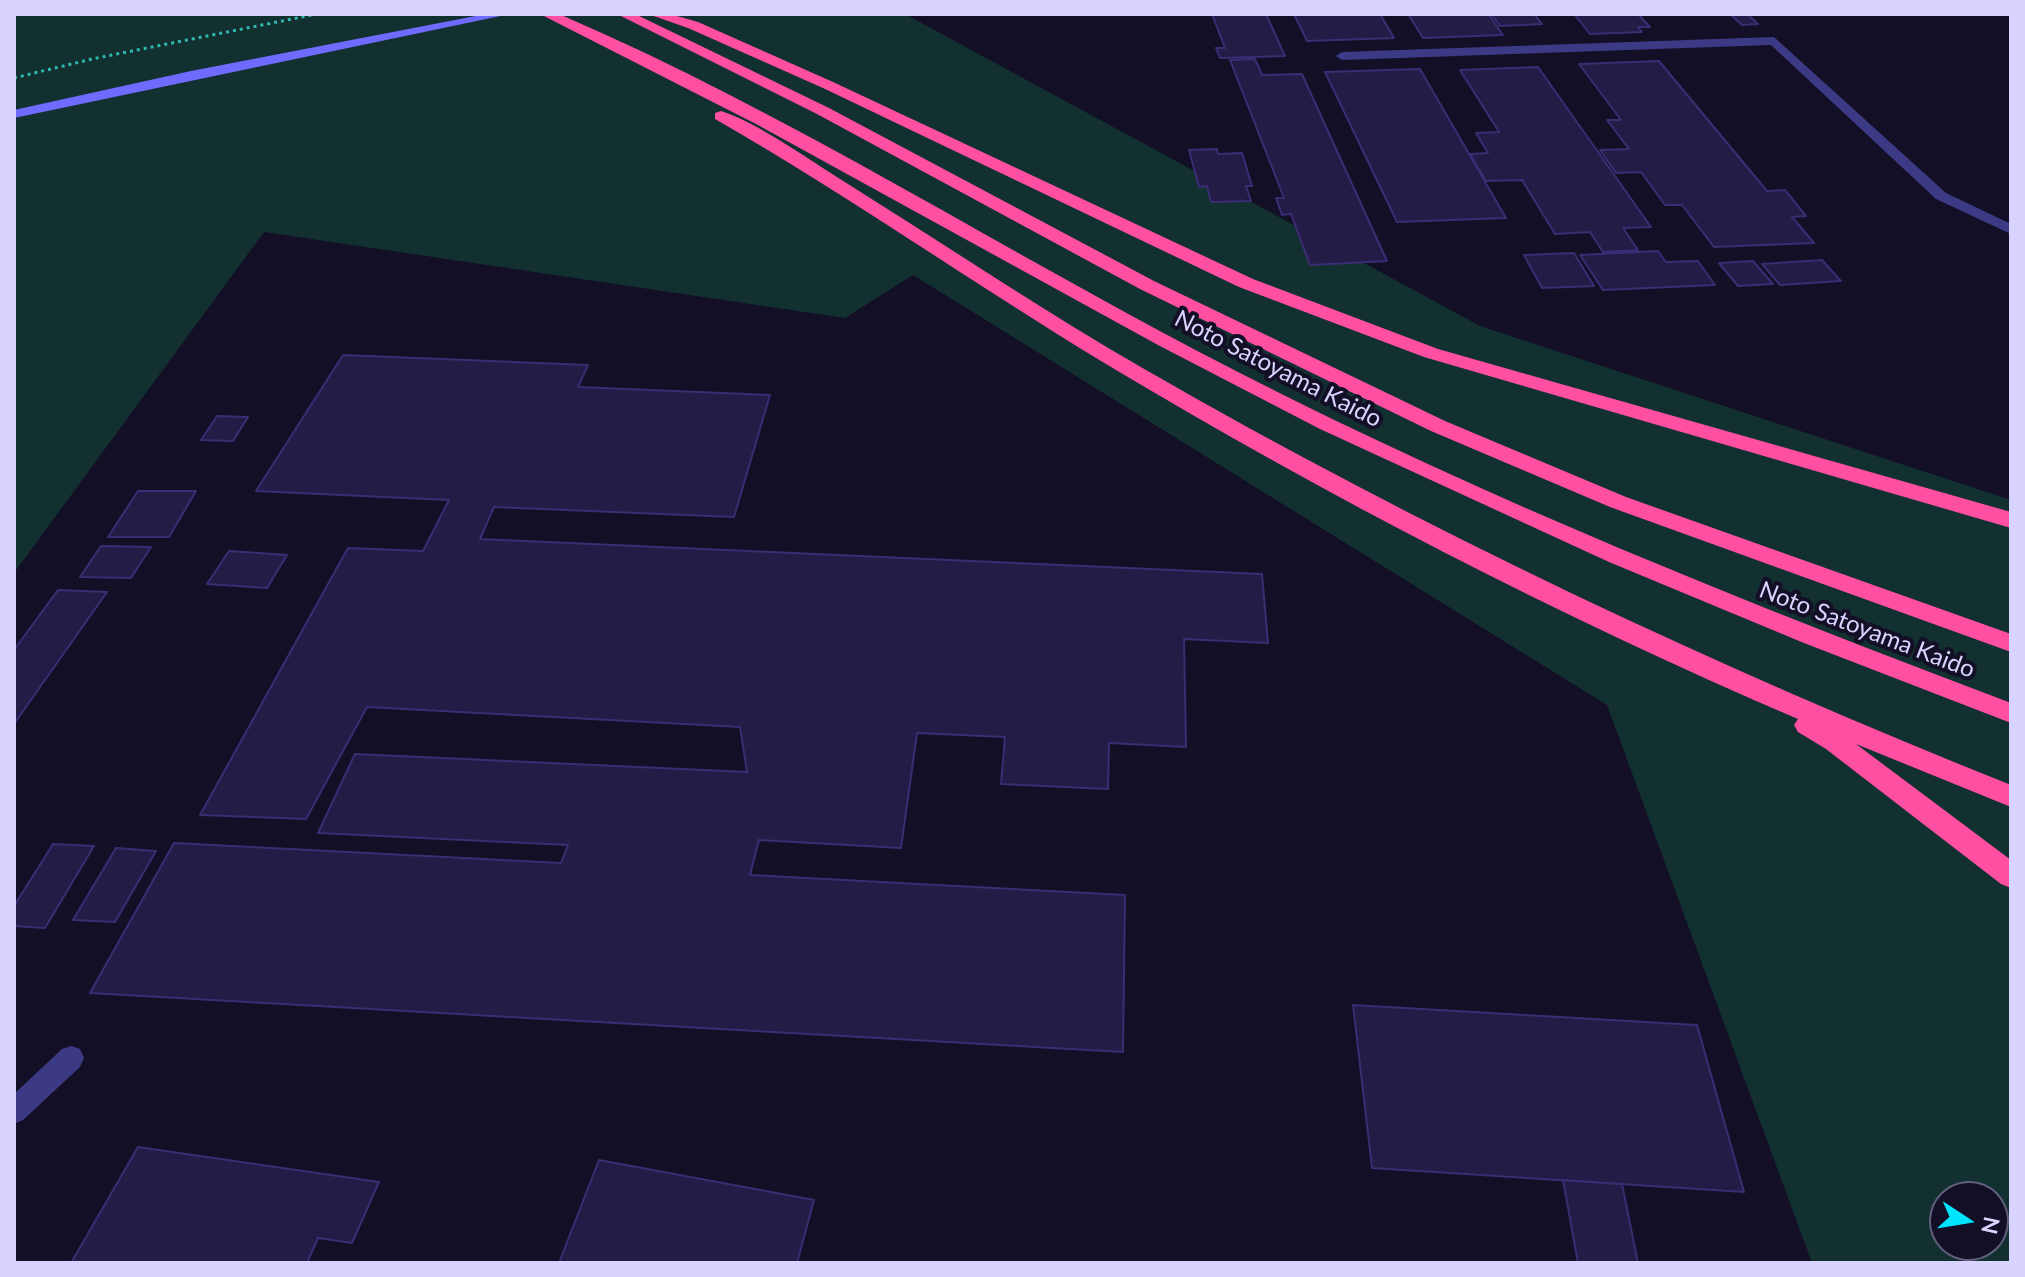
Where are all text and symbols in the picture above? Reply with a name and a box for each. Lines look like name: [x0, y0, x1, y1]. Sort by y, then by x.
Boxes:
street label: Noto Satoyama Kaido: [1170, 304, 1386, 434]
street label: Noto Satoyama Kaido: [1755, 576, 1979, 684]
north arrow: [1929, 1181, 2009, 1261]
text: N: [1976, 1215, 2006, 1237]

